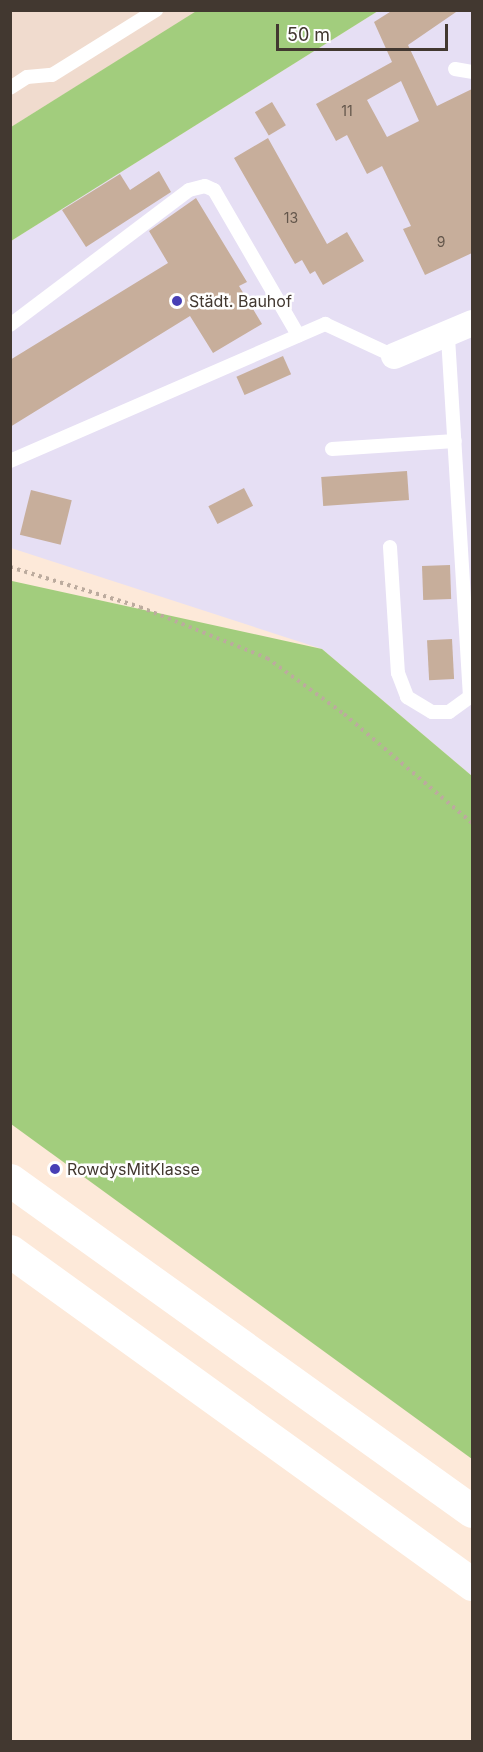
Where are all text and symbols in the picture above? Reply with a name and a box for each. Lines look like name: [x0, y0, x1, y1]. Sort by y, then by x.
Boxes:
scale bar: [279, 12, 452, 50]
text: 50 m: [287, 24, 330, 45]
house number: 11: [341, 103, 353, 119]
house number: 13: [284, 210, 298, 226]
house number: 9: [437, 234, 445, 250]
place label: Städt. Bauhof: [189, 291, 292, 311]
marker: Städt. Bauhof: [170, 294, 184, 308]
place label: RowdysMitKlasse: [67, 1159, 200, 1179]
marker: RowdysMitKlasse: [48, 1162, 62, 1176]

